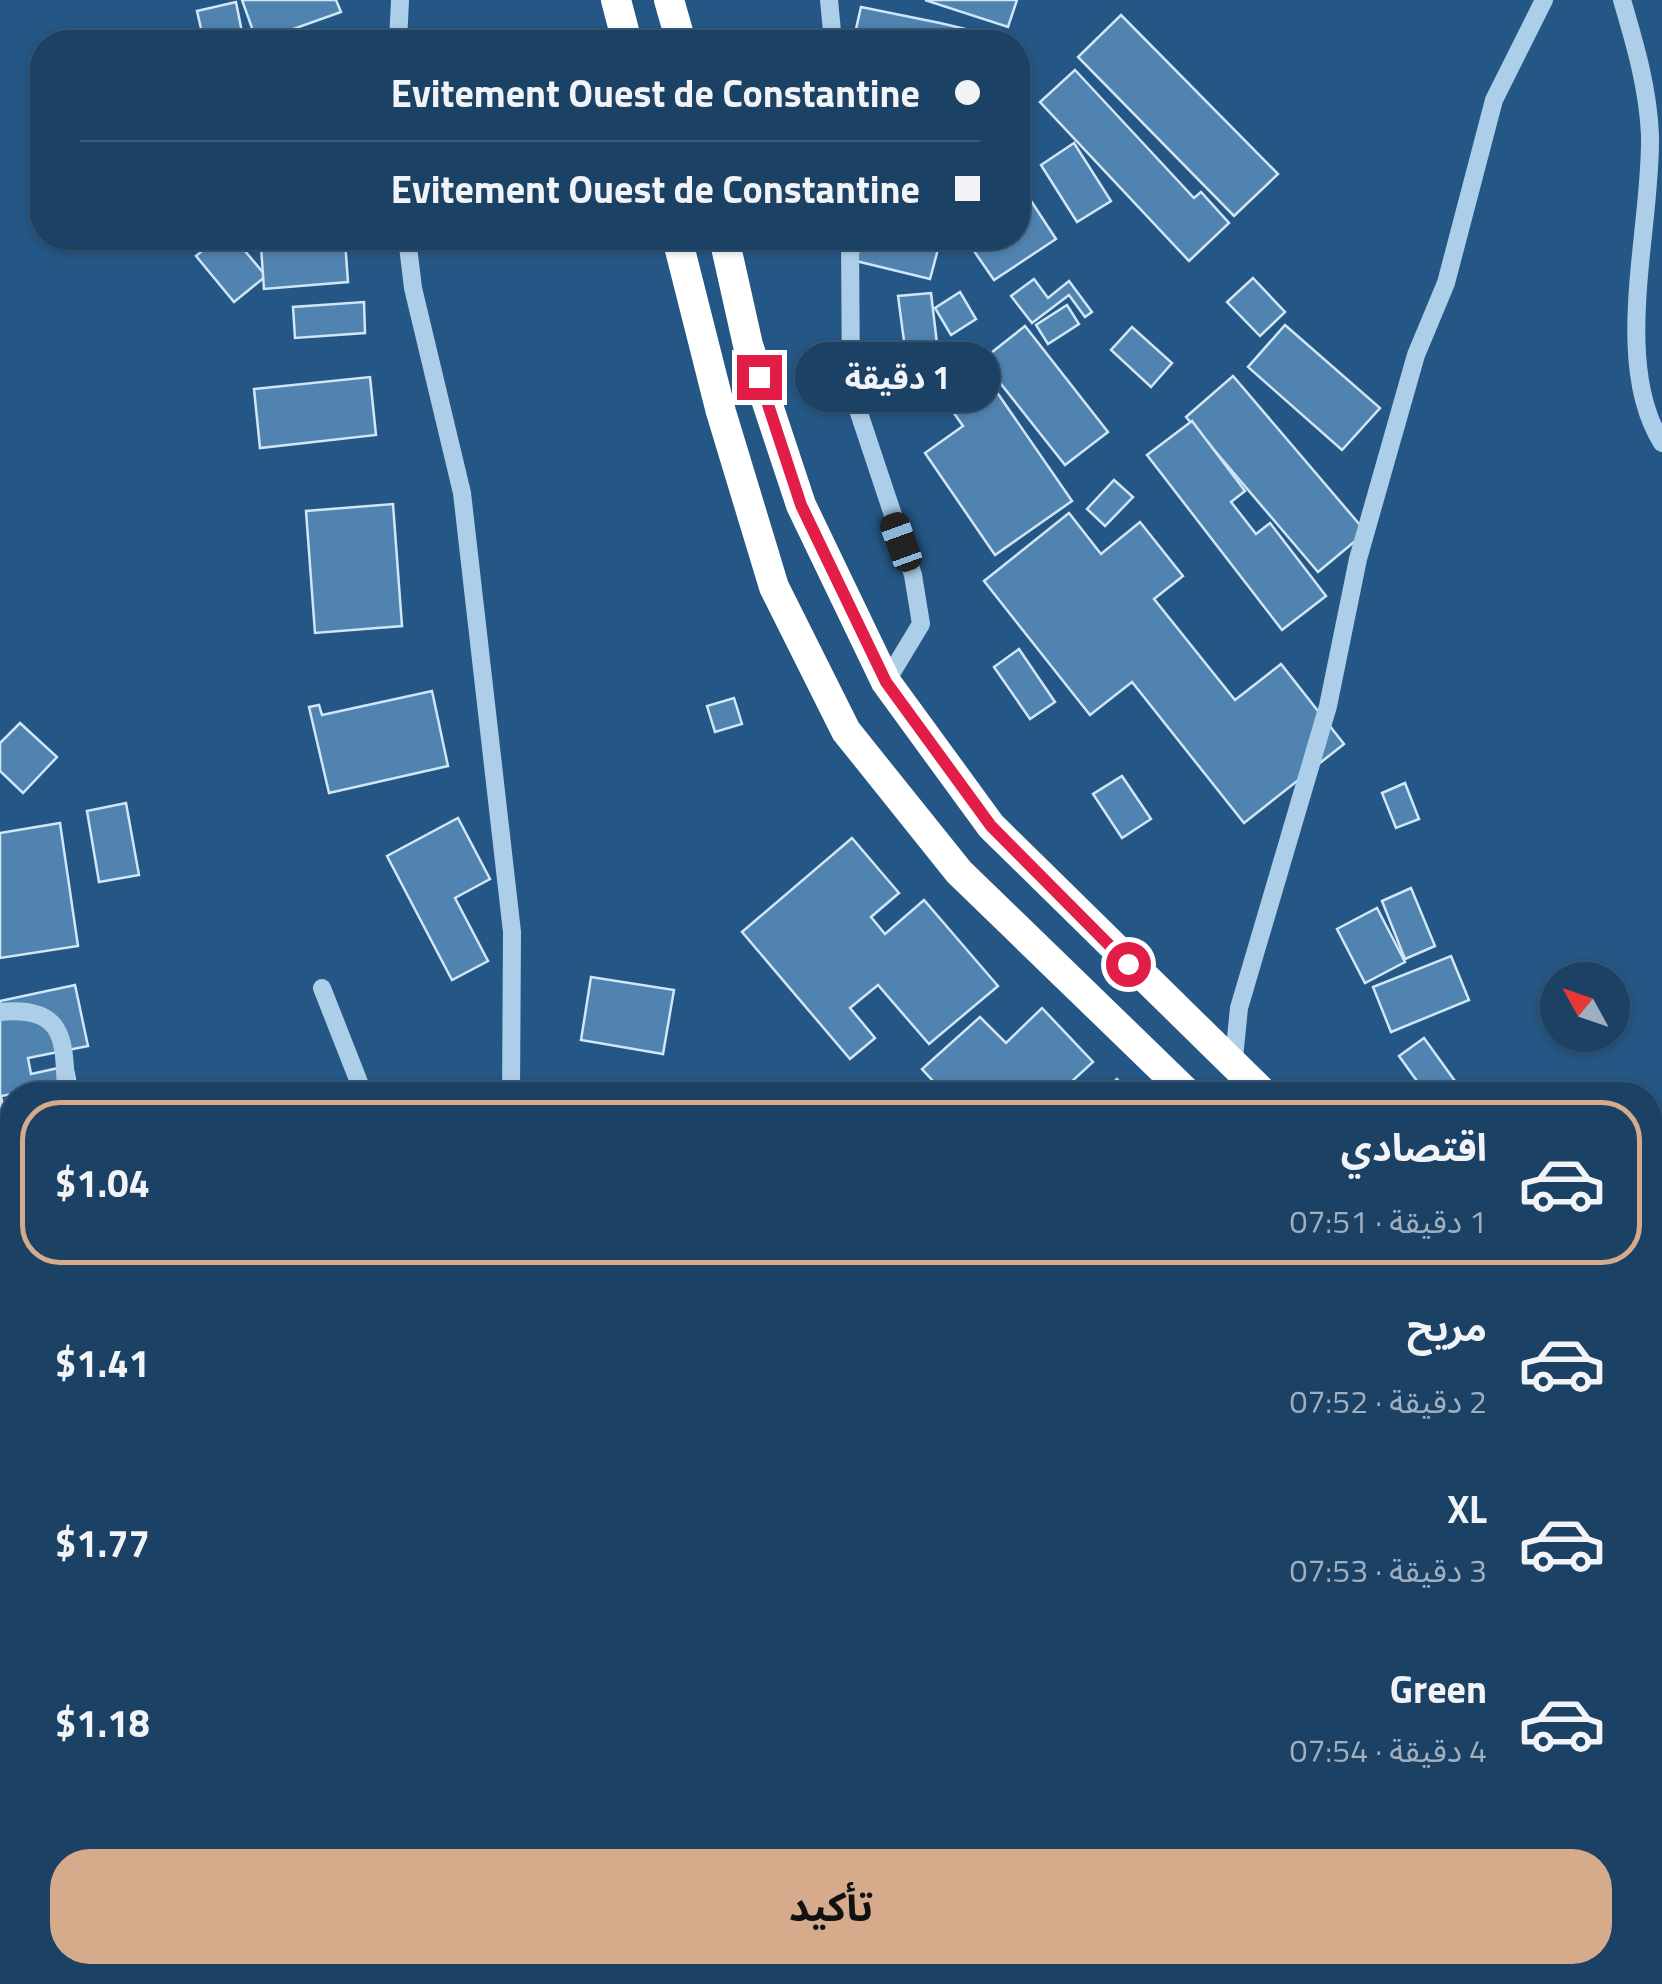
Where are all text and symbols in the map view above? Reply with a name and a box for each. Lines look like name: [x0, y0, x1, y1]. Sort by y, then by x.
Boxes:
text: Evitement Ouest de Constantine: [391, 64, 920, 122]
text: Evitement Ouest de Constantine: [391, 160, 920, 218]
callout: 1 دقيقة: [794, 342, 999, 412]
text: 1 دقيقة: [845, 353, 950, 401]
route end: [737, 355, 782, 400]
car: [877, 509, 925, 575]
route start: [1106, 942, 1151, 987]
north arrow: [1540, 962, 1630, 1052]
map controls: [1540, 962, 1630, 1052]
text: اقتصادي: [1341, 1118, 1487, 1176]
icon: car: [1517, 1138, 1607, 1228]
text: $1.04: [55, 1154, 150, 1212]
text: 1 دقيقة · 07:51: [1289, 1197, 1487, 1245]
text: مريح: [1407, 1298, 1487, 1356]
icon: car: [1517, 1318, 1607, 1408]
text: $1.41: [55, 1334, 150, 1392]
text: 2 دقيقة · 07:52: [1289, 1377, 1487, 1425]
text: XL: [1447, 1480, 1487, 1538]
icon: car: [1517, 1498, 1607, 1588]
text: $1.77: [55, 1514, 150, 1572]
text: 3 دقيقة · 07:53: [1289, 1546, 1487, 1594]
text: Green: [1390, 1660, 1487, 1718]
icon: car: [1517, 1678, 1607, 1768]
text: $1.18: [55, 1694, 150, 1752]
text: 4 دقيقة · 07:54: [1289, 1726, 1487, 1774]
button: تأكيد: [50, 1849, 1612, 1964]

